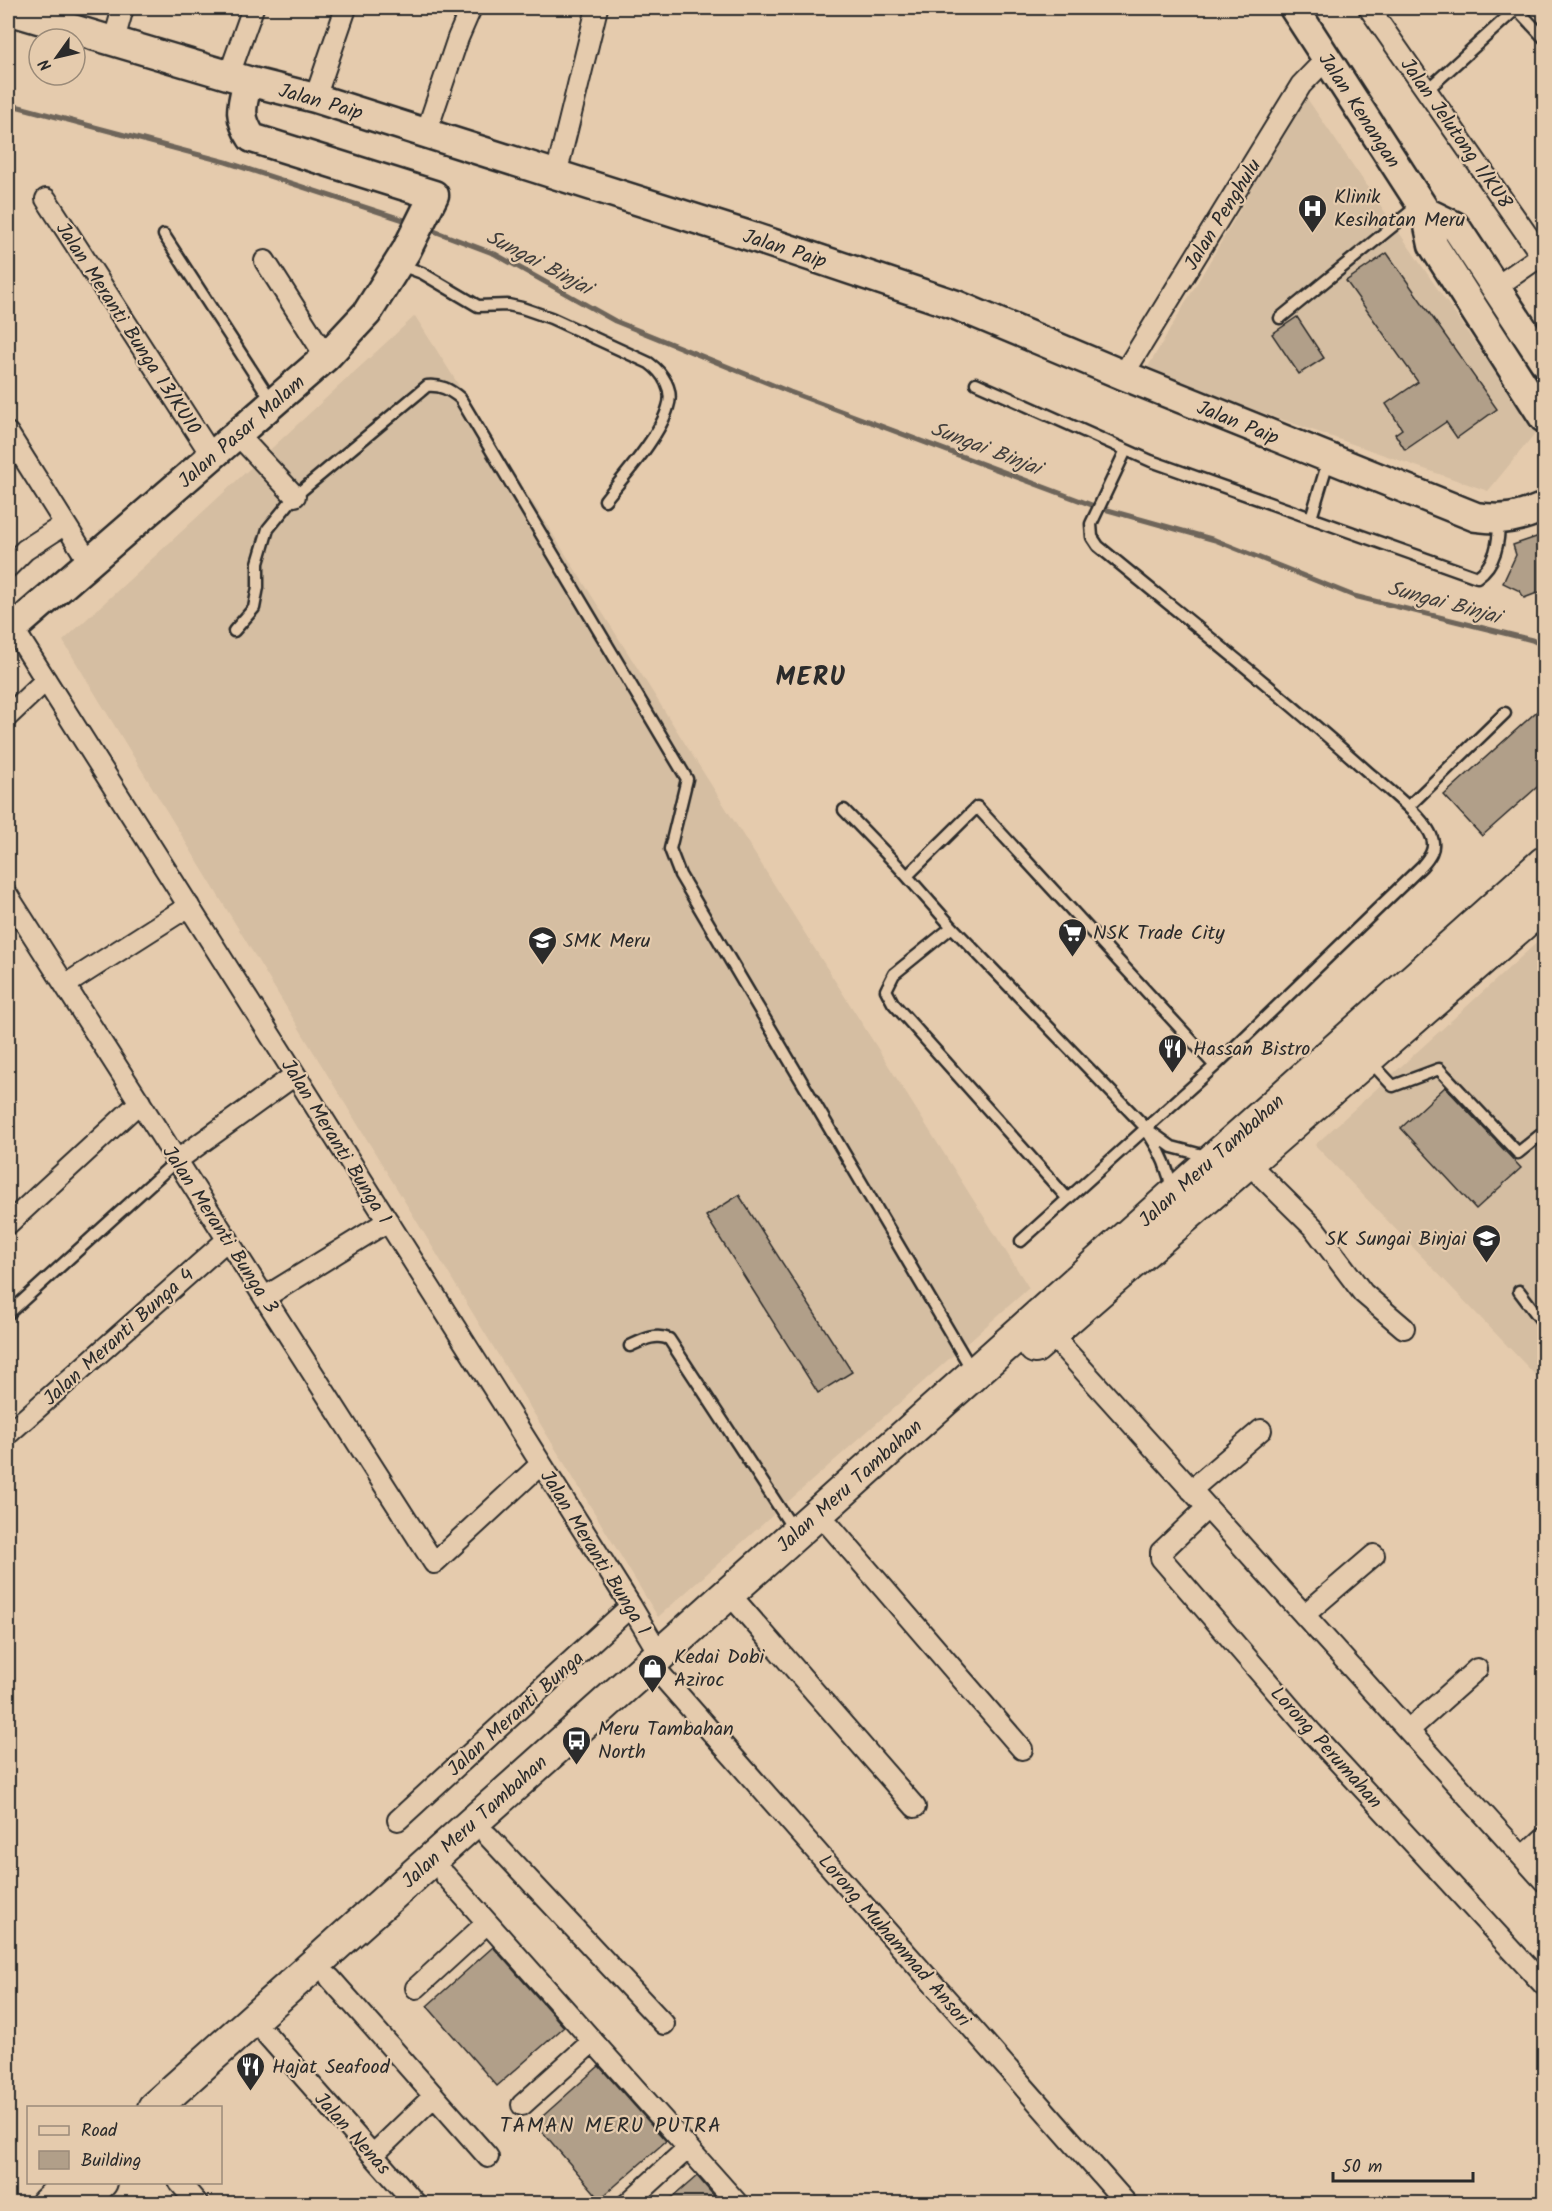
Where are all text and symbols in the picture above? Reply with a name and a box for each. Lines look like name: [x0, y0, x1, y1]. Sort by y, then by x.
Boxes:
north arrow: [27, 27, 87, 87]
street label: Jalan Kenangan: [1309, 47, 1408, 175]
street label: Jalan Jelutong 1/KU8: [1391, 52, 1520, 217]
text: N: [33, 53, 59, 76]
street label: Jalan Paip: [275, 76, 367, 130]
street label: Jalan Penghulu: [1177, 153, 1271, 277]
place label: Klinik Kesihatan Meru: [1334, 182, 1465, 237]
hospital icon: Klinik Kesihatan Meru: [1297, 192, 1329, 234]
street label: Jalan Meranti Bunga 13/KU10: [46, 216, 208, 442]
street label: Jalan Paip: [738, 221, 831, 279]
water label: Sungai Binjai: [480, 222, 601, 307]
street label: Jalan Pasar Malam: [171, 368, 313, 497]
street label: Jalan Paip: [1191, 393, 1284, 455]
water label: Sungai Binjai: [926, 413, 1049, 487]
water label: Sungai Binjai: [1384, 573, 1507, 635]
district label: MERU: [775, 657, 847, 699]
supermarket icon: NSK Trade City: [1056, 916, 1088, 958]
place label: NSK Trade City: [1093, 918, 1225, 950]
school or university icon: SMK Meru: [526, 924, 558, 966]
place label: SMK Meru: [563, 926, 651, 958]
restaurant icon: Hassan Bistro: [1156, 1032, 1188, 1074]
place label: Hassan Bistro: [1193, 1034, 1310, 1066]
street label: Jalan Meranti Bunga 1: [271, 1053, 399, 1231]
street label: Jalan Meru Tambahan: [1132, 1087, 1293, 1236]
street label: Jalan Meranti Bunga 3: [153, 1140, 286, 1321]
school or university icon: SK Sungai Binjai: [1471, 1222, 1503, 1264]
place label: SK Sungai Binjai: [1326, 1224, 1467, 1256]
street label: Jalan Meranti Bunga 4: [36, 1260, 202, 1414]
street label: Jalan Meru Tambahan: [770, 1412, 931, 1561]
street label: Jalan Meranti Bunga 1: [530, 1464, 658, 1642]
place label: Kedai Dobi Aziroc: [674, 1642, 765, 1697]
street label: Jalan Meranti Bunga: [440, 1644, 592, 1785]
shop icon: Kedai Dobi Aziroc: [637, 1652, 669, 1694]
street label: Lorong Perumahan: [1261, 1680, 1390, 1817]
place label: Meru Tambahan North: [598, 1714, 734, 1769]
bus stop icon: Meru Tambahan North: [561, 1724, 593, 1766]
street label: Jalan Meru Tambahan: [395, 1748, 556, 1897]
street label: Lorong Muhammad Ansori: [809, 1848, 979, 2036]
restaurant icon: Hajat Seafood: [235, 2050, 267, 2092]
place label: Hajat Seafood: [272, 2052, 391, 2084]
street label: Jalan Nenas: [305, 2085, 398, 2184]
legend: [27, 2106, 222, 2184]
district label: TAMAN MERU PUTRA: [500, 2110, 722, 2143]
text: Road: [81, 2117, 118, 2146]
scale bar: [1333, 2145, 1472, 2183]
text: Building: [81, 2147, 141, 2176]
text: 50 m: [1342, 2153, 1382, 2182]

